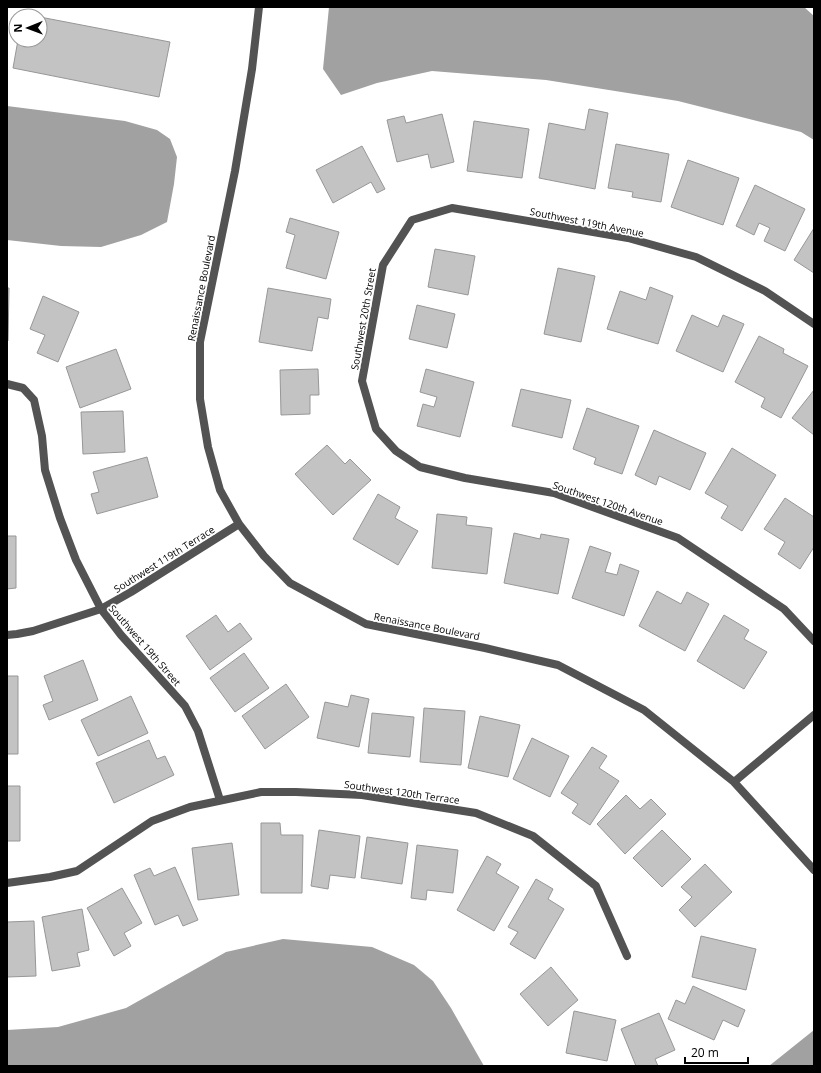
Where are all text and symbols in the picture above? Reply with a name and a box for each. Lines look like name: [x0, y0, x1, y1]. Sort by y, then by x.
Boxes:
north arrow: [8, 8, 48, 48]
text: N: [10, 24, 25, 33]
street label: Southwest 119th Avenue: [529, 204, 646, 240]
street label: Renaissance Boulevard: [184, 234, 218, 342]
street label: Southwest 20th Street: [347, 266, 379, 371]
street label: Southwest 120th Avenue: [551, 478, 665, 529]
street label: Southwest 119th Terrace: [111, 522, 217, 596]
street label: Southwest 19th Street: [106, 601, 184, 689]
street label: Renaissance Boulevard: [373, 609, 481, 643]
street label: Southwest 120th Terrace: [343, 777, 461, 807]
scale bar: [685, 1039, 748, 1065]
text: 20 m: [691, 1044, 719, 1061]

